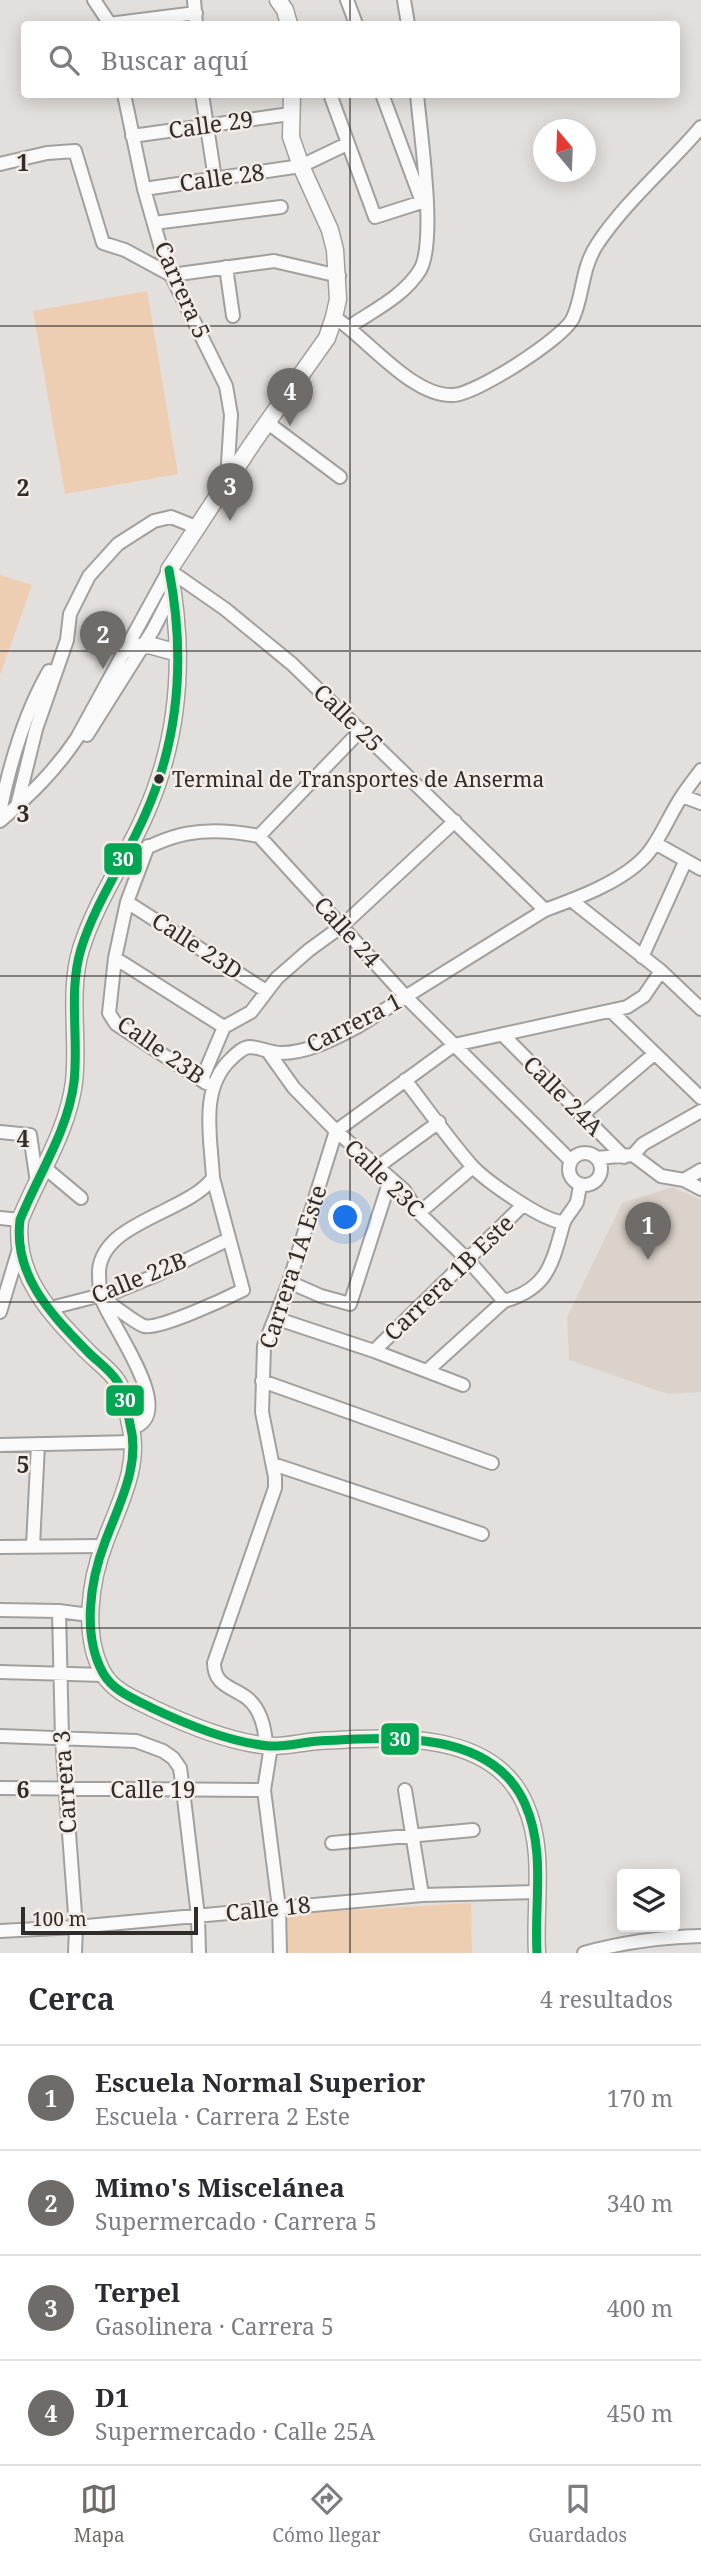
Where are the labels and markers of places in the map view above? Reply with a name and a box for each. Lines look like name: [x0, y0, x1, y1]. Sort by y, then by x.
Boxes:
pin: 4: [267, 368, 313, 426]
pin: 3: [207, 463, 253, 521]
pin: 2: [80, 611, 126, 669]
place label: Terminal de Transportes de Anserma: [172, 765, 544, 793]
marker: Terminal de Transportes de Anserma: [152, 772, 166, 786]
pin: 1: [625, 1202, 671, 1260]

